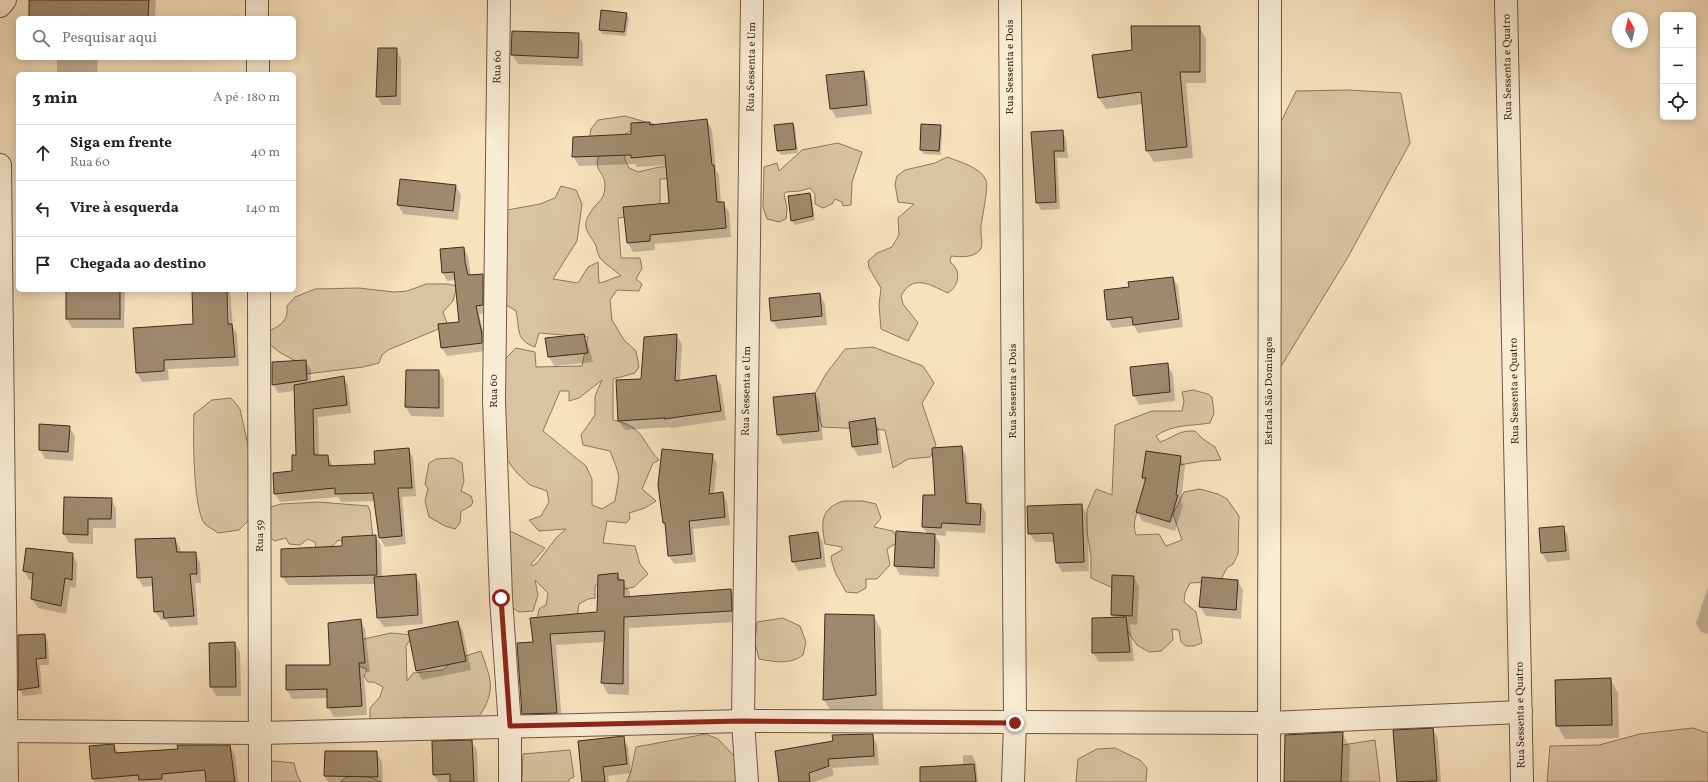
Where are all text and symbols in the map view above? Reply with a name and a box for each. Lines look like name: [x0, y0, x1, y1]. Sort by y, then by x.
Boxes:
north arrow: [1612, 12, 1648, 48]
map controls: [1660, 12, 1696, 120]
button: +: [1660, 12, 1696, 48]
street label: Rua Sessenta e Quatro: [1500, 13, 1516, 120]
search box: [16, 16, 296, 60]
street label: Rua Sessenta e Dois: [1003, 19, 1018, 114]
street label: Rua Sessenta e Um: [744, 22, 760, 112]
icon: search: [30, 27, 52, 49]
text: Pesquisar aqui: [62, 28, 157, 49]
button: −: [1660, 48, 1696, 84]
street label: Rua 60: [490, 50, 506, 84]
button: locate: [1660, 84, 1696, 120]
text: 3 min: [32, 87, 78, 110]
text: A pé · 180 m: [213, 89, 280, 107]
text: Siga em frente: [70, 133, 172, 154]
icon: ahead: [32, 142, 54, 164]
text: 40 m: [251, 144, 280, 162]
text: Rua 60: [70, 154, 110, 172]
icon: left: [32, 198, 54, 220]
text: Vire à esquerda: [70, 198, 179, 219]
text: 140 m: [246, 200, 280, 218]
icon: arrive: [32, 254, 54, 276]
text: Chegada ao destino: [70, 254, 206, 275]
street label: Estrada São Domingos: [1262, 337, 1277, 445]
street label: Rua Sessenta e Quatro: [1507, 337, 1523, 444]
street label: Rua Sessenta e Dois: [1006, 343, 1021, 438]
street label: Rua Sessenta e Um: [739, 346, 755, 436]
street label: Rua 60: [487, 374, 502, 408]
street label: Rua 59: [253, 520, 268, 552]
route start: [492, 589, 510, 607]
street label: Rua Sessenta e Quatro: [1513, 661, 1529, 768]
route end: [1006, 714, 1024, 732]

